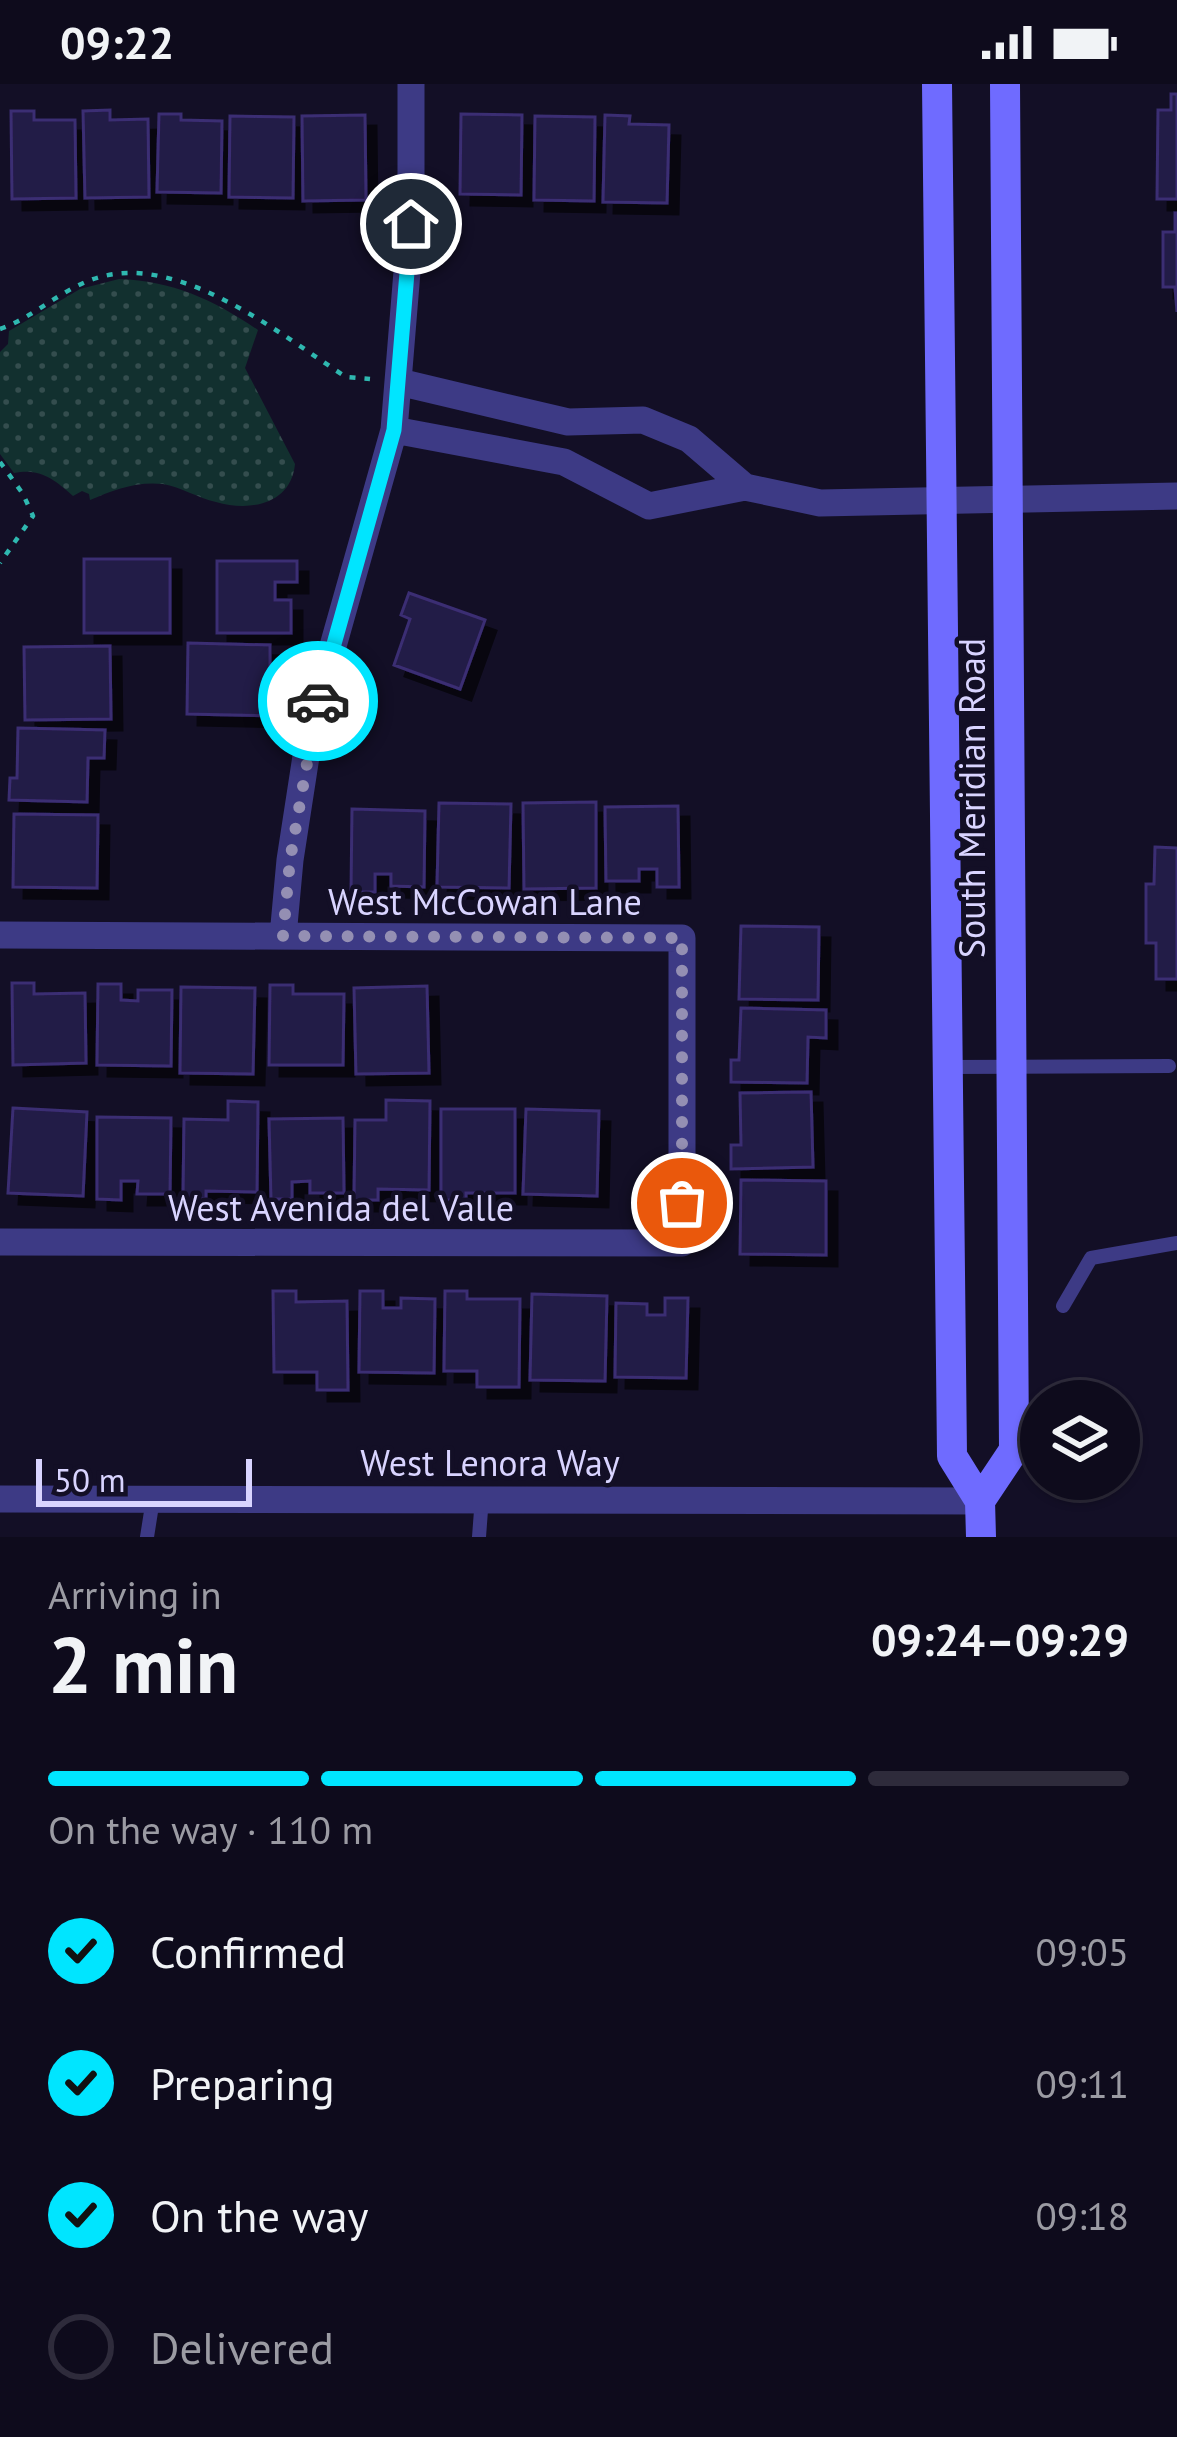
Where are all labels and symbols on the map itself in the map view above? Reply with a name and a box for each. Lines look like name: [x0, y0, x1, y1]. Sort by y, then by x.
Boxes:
pin: [360, 173, 462, 275]
street label: South Meridian Road: [948, 638, 995, 958]
courier: [258, 641, 378, 761]
street label: West McCowan Lane: [328, 878, 642, 925]
pin: [631, 1152, 733, 1254]
street label: West Avenida del Valle: [168, 1184, 514, 1231]
street label: West Lenora Way: [360, 1439, 620, 1486]
scale bar: [36, 1453, 252, 1506]

